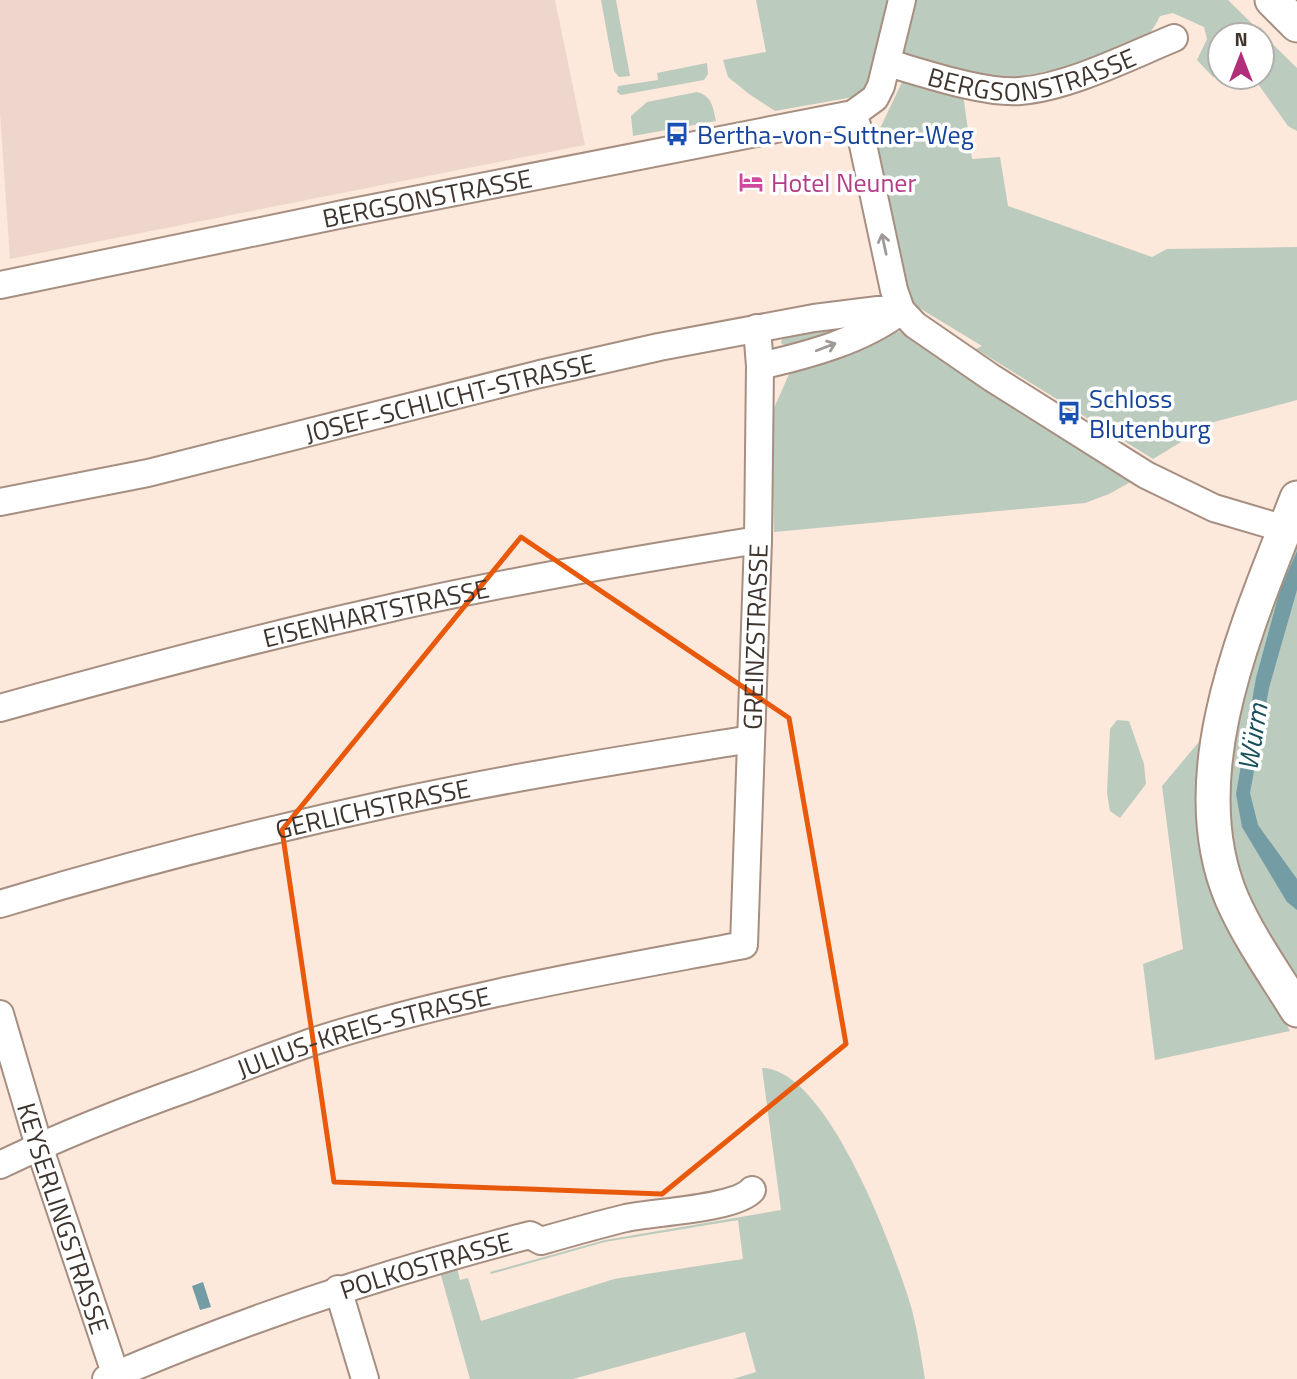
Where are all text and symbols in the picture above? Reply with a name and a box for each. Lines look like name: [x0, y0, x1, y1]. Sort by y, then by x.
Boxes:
north arrow: [1206, 21, 1276, 91]
text: N: [1234, 24, 1248, 53]
street label: BERGSONSTRASSE: [924, 37, 1142, 111]
place label: Bertha-von-Suttner-Weg: [697, 115, 974, 154]
bus stop icon: Bertha-von-Suttner-Weg: [663, 120, 691, 148]
street label: BERGSONSTRASSE: [319, 158, 535, 237]
place label: Hotel Neuner: [771, 163, 917, 202]
hotel icon: Hotel Neuner: [737, 168, 765, 196]
one-way arrow: [876, 233, 890, 256]
one-way arrow: [814, 340, 836, 353]
street label: JOSEF-SCHLICHT-STRASSE: [300, 343, 599, 452]
place label: Schloss Blutenburg: [1089, 379, 1211, 448]
bus stop icon: Schloss Blutenburg: [1055, 399, 1083, 427]
street label: GREINZSTRASSE: [732, 543, 777, 730]
street label: EISENHARTSTRASSE: [259, 568, 492, 657]
water label: Würm: [1225, 699, 1279, 774]
street label: GERLICHSTRASSE: [271, 768, 474, 848]
street label: JULIUS-KREIS-STRASSE: [231, 975, 494, 1088]
street label: KEYSERLINGSTRASSE: [8, 1098, 120, 1339]
street label: POLKOSTRASSE: [335, 1221, 516, 1309]

